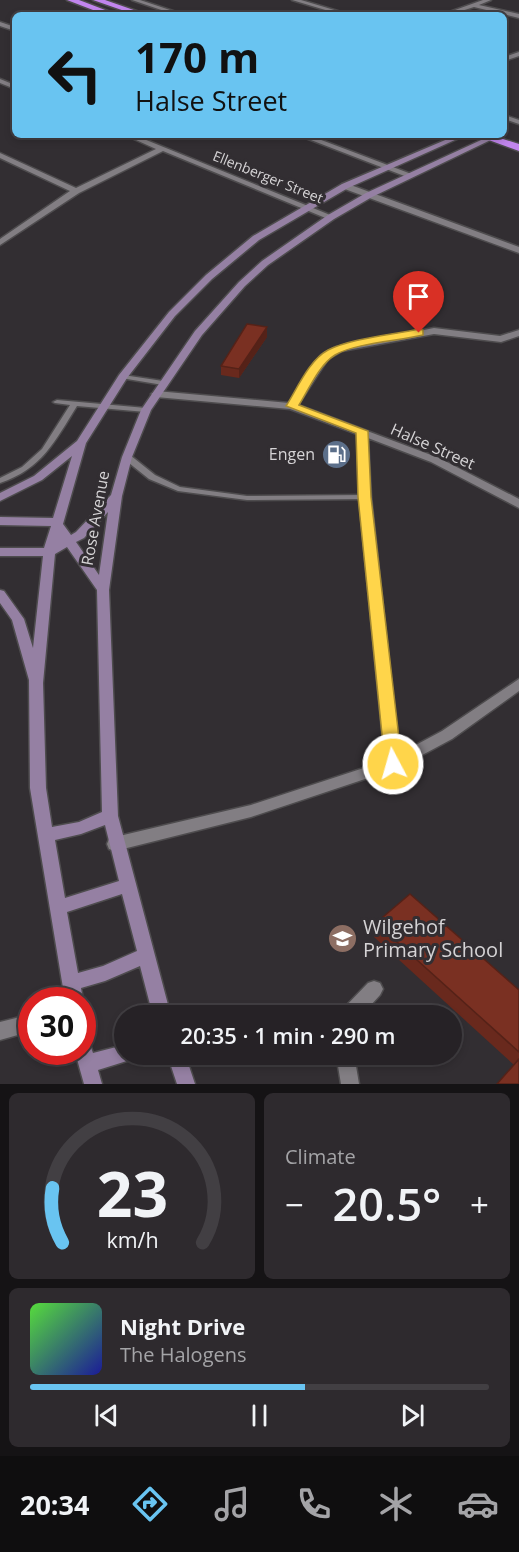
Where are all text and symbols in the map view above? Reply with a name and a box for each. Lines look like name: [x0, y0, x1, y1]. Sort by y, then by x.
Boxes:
text: 170 m: [135, 28, 259, 85]
icon: left: [36, 36, 114, 114]
text: Halse Street: [135, 82, 287, 119]
street label: Ellenberger Street: [210, 146, 326, 207]
pin: [393, 271, 444, 333]
icon: arrive: [402, 280, 435, 313]
street label: Halse Street: [387, 418, 479, 475]
fuel station icon: Engen: [320, 438, 352, 470]
place label: Engen: [269, 443, 315, 465]
street label: Rose Avenue: [76, 469, 114, 567]
position arrow: [361, 732, 425, 796]
place label: Wilgehof Primary School: [363, 913, 503, 963]
school or university icon: Wilgehof Primary School: [326, 922, 358, 954]
speed limit sign: 30: [18, 987, 96, 1065]
text: 20:35 · 1 min · 290 m: [180, 1020, 396, 1050]
text: Climate: [285, 1143, 356, 1170]
text: 23: [96, 1150, 168, 1235]
text: 20.5°: [333, 1173, 441, 1234]
text: −: [285, 1182, 304, 1227]
text: +: [470, 1182, 489, 1227]
text: km/h: [106, 1225, 158, 1254]
text: Night Drive: [120, 1311, 245, 1341]
text: The Halogens: [120, 1341, 247, 1368]
icon: previous: [90, 1399, 123, 1432]
icon: pause: [243, 1399, 276, 1432]
icon: next: [396, 1399, 429, 1432]
icon: directions: [129, 1483, 171, 1525]
icon: music: [211, 1483, 253, 1525]
icon: phone: [293, 1483, 335, 1525]
icon: climate: [375, 1483, 417, 1525]
icon: car: [457, 1483, 499, 1525]
text: 20:34: [20, 1486, 89, 1523]

